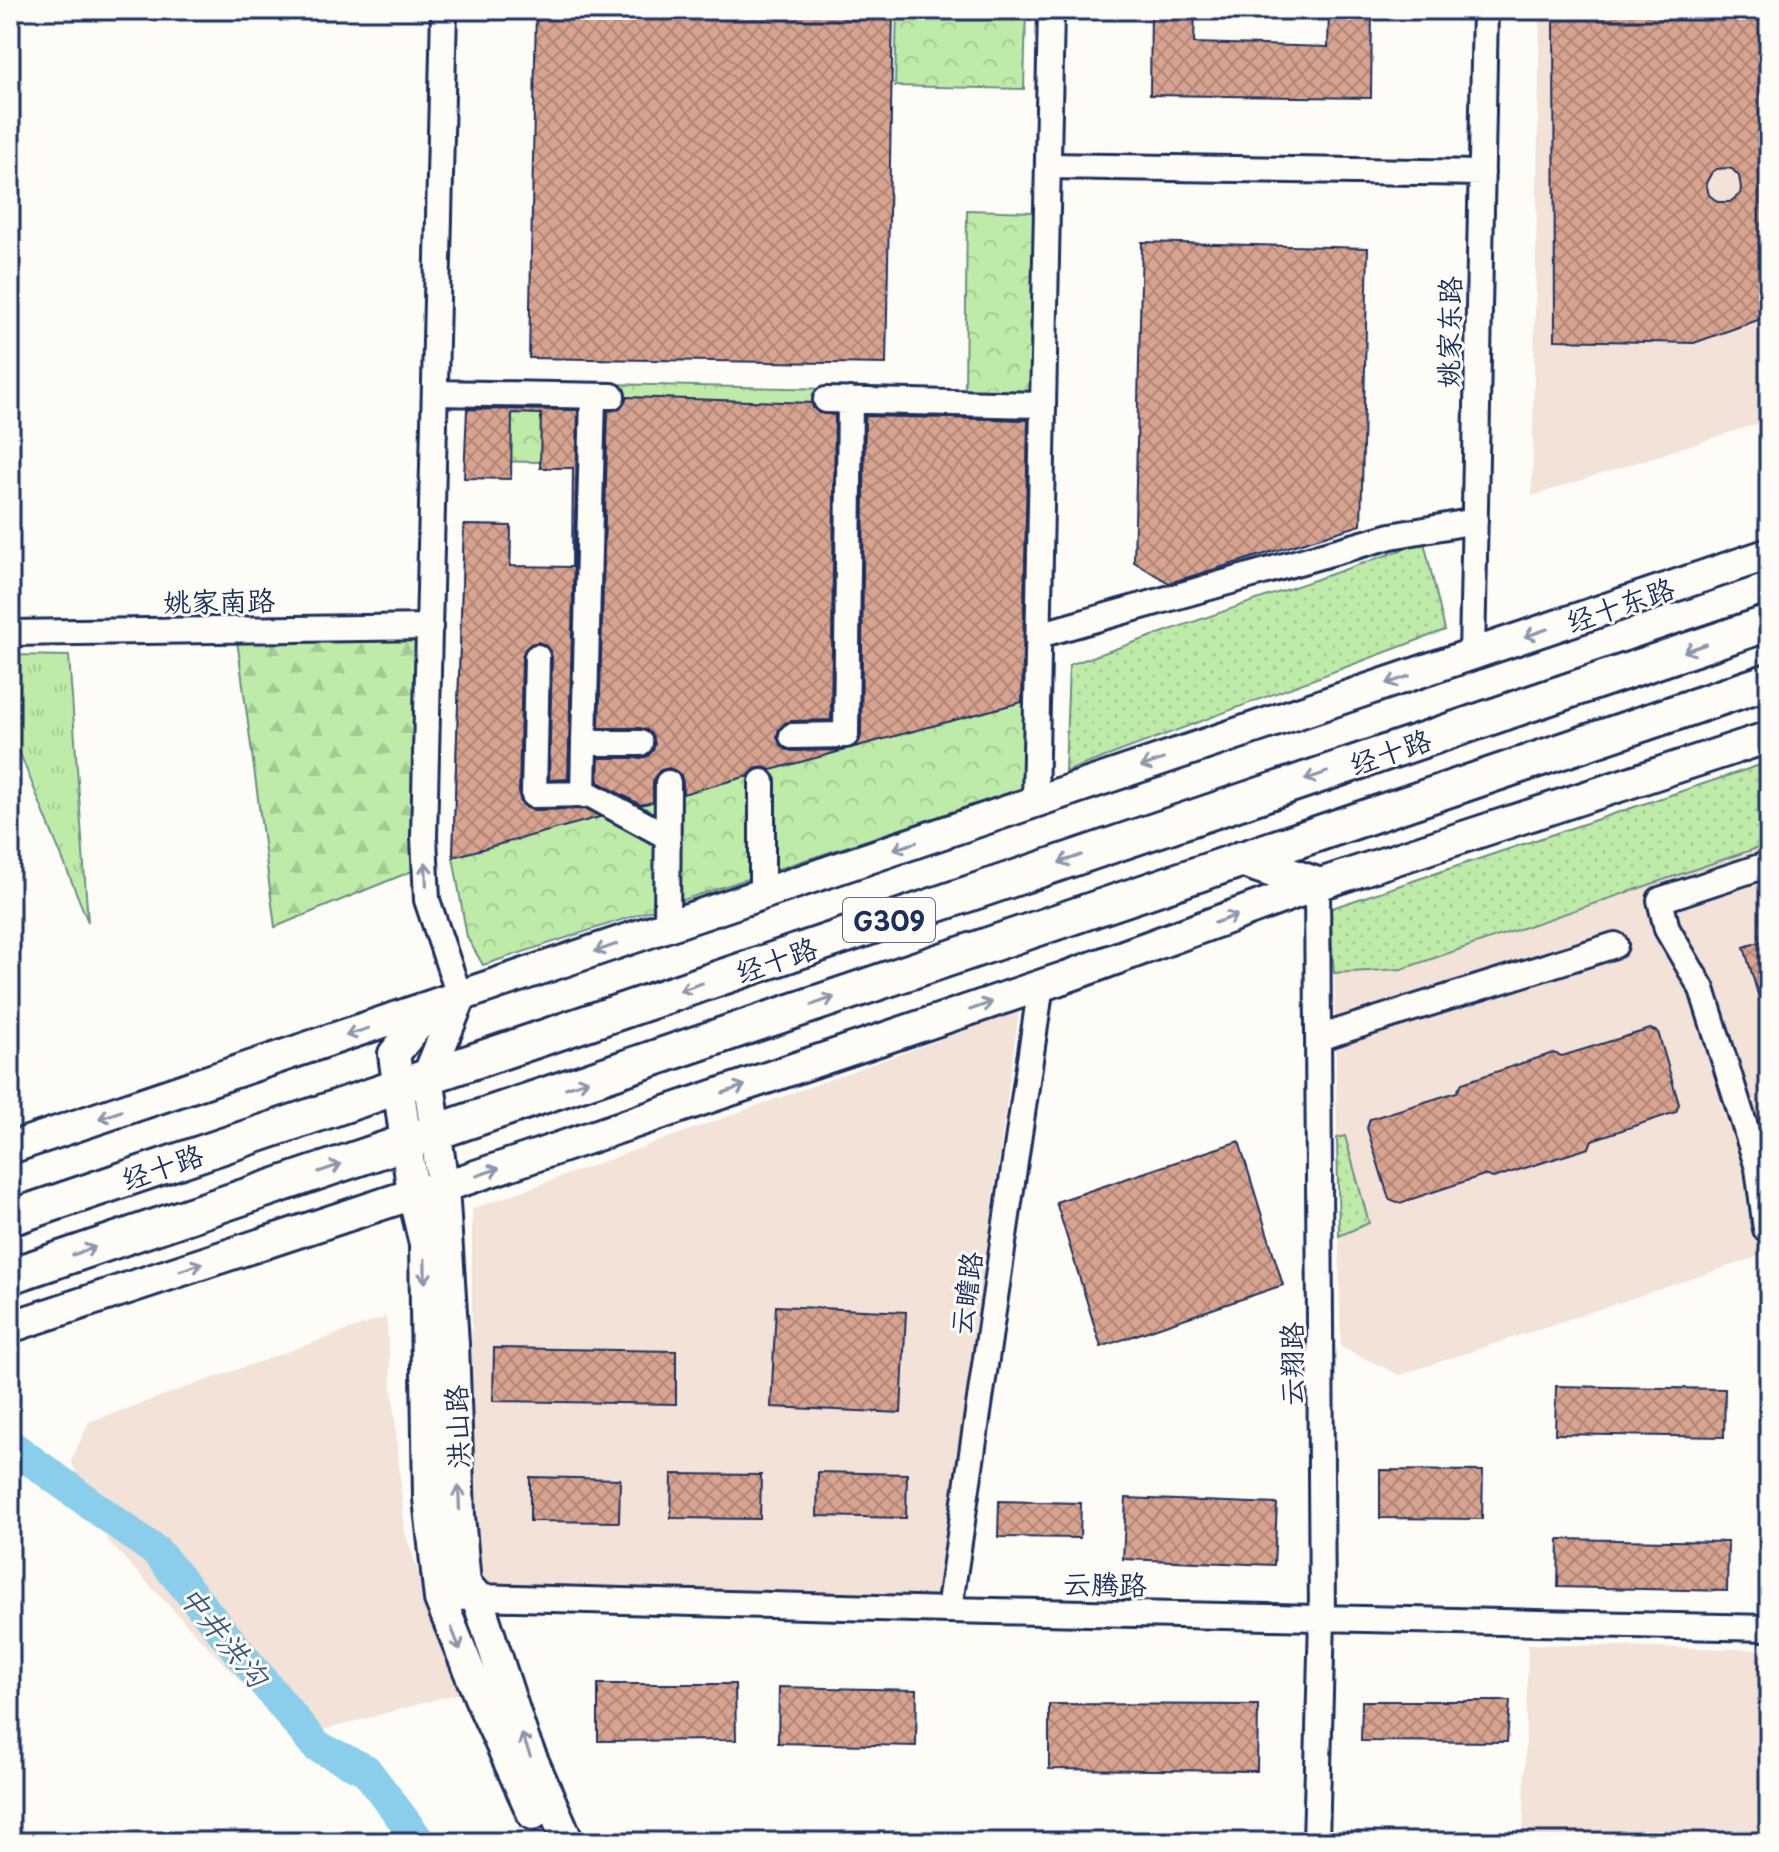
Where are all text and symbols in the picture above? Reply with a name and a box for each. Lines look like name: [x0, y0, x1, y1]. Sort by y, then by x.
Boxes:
street label: 姚家东路: [1426, 276, 1470, 388]
street label: 经十东路: [1560, 565, 1680, 643]
street label: 姚家南路: [163, 578, 275, 622]
one-way arrow: [1524, 626, 1549, 641]
one-way arrow: [1683, 641, 1708, 656]
one-way arrow: [1386, 673, 1411, 688]
street label: 经十路: [1343, 717, 1437, 785]
one-way arrow: [1139, 757, 1164, 772]
one-way arrow: [1304, 769, 1329, 784]
one-way arrow: [893, 840, 918, 855]
one-way arrow: [1058, 853, 1083, 868]
one-way arrow: [418, 861, 433, 888]
road number: G309: [843, 898, 935, 942]
one-way arrow: [1213, 911, 1238, 925]
street label: 经十路: [729, 925, 823, 993]
one-way arrow: [594, 942, 619, 957]
one-way arrow: [679, 981, 704, 996]
one-way arrow: [810, 992, 835, 1007]
one-way arrow: [968, 997, 993, 1012]
one-way arrow: [344, 1026, 369, 1041]
one-way arrow: [564, 1076, 589, 1091]
one-way arrow: [721, 1081, 747, 1096]
one-way arrow: [98, 1108, 123, 1123]
street label: 经十路: [115, 1132, 209, 1200]
one-way arrow: [317, 1159, 342, 1174]
one-way arrow: [475, 1164, 500, 1179]
one-way arrow: [71, 1242, 96, 1257]
street label: 云瞻路: [938, 1248, 992, 1338]
one-way arrow: [418, 1257, 433, 1284]
one-way arrow: [178, 1259, 203, 1274]
street label: 云翔路: [1269, 1322, 1312, 1406]
street label: 洪山路: [433, 1384, 479, 1470]
one-way arrow: [451, 1485, 466, 1512]
street label: 云腾路: [1063, 1561, 1147, 1605]
water label: 中井洪沟: [170, 1574, 282, 1698]
one-way arrow: [450, 1626, 464, 1651]
one-way arrow: [518, 1733, 532, 1758]

